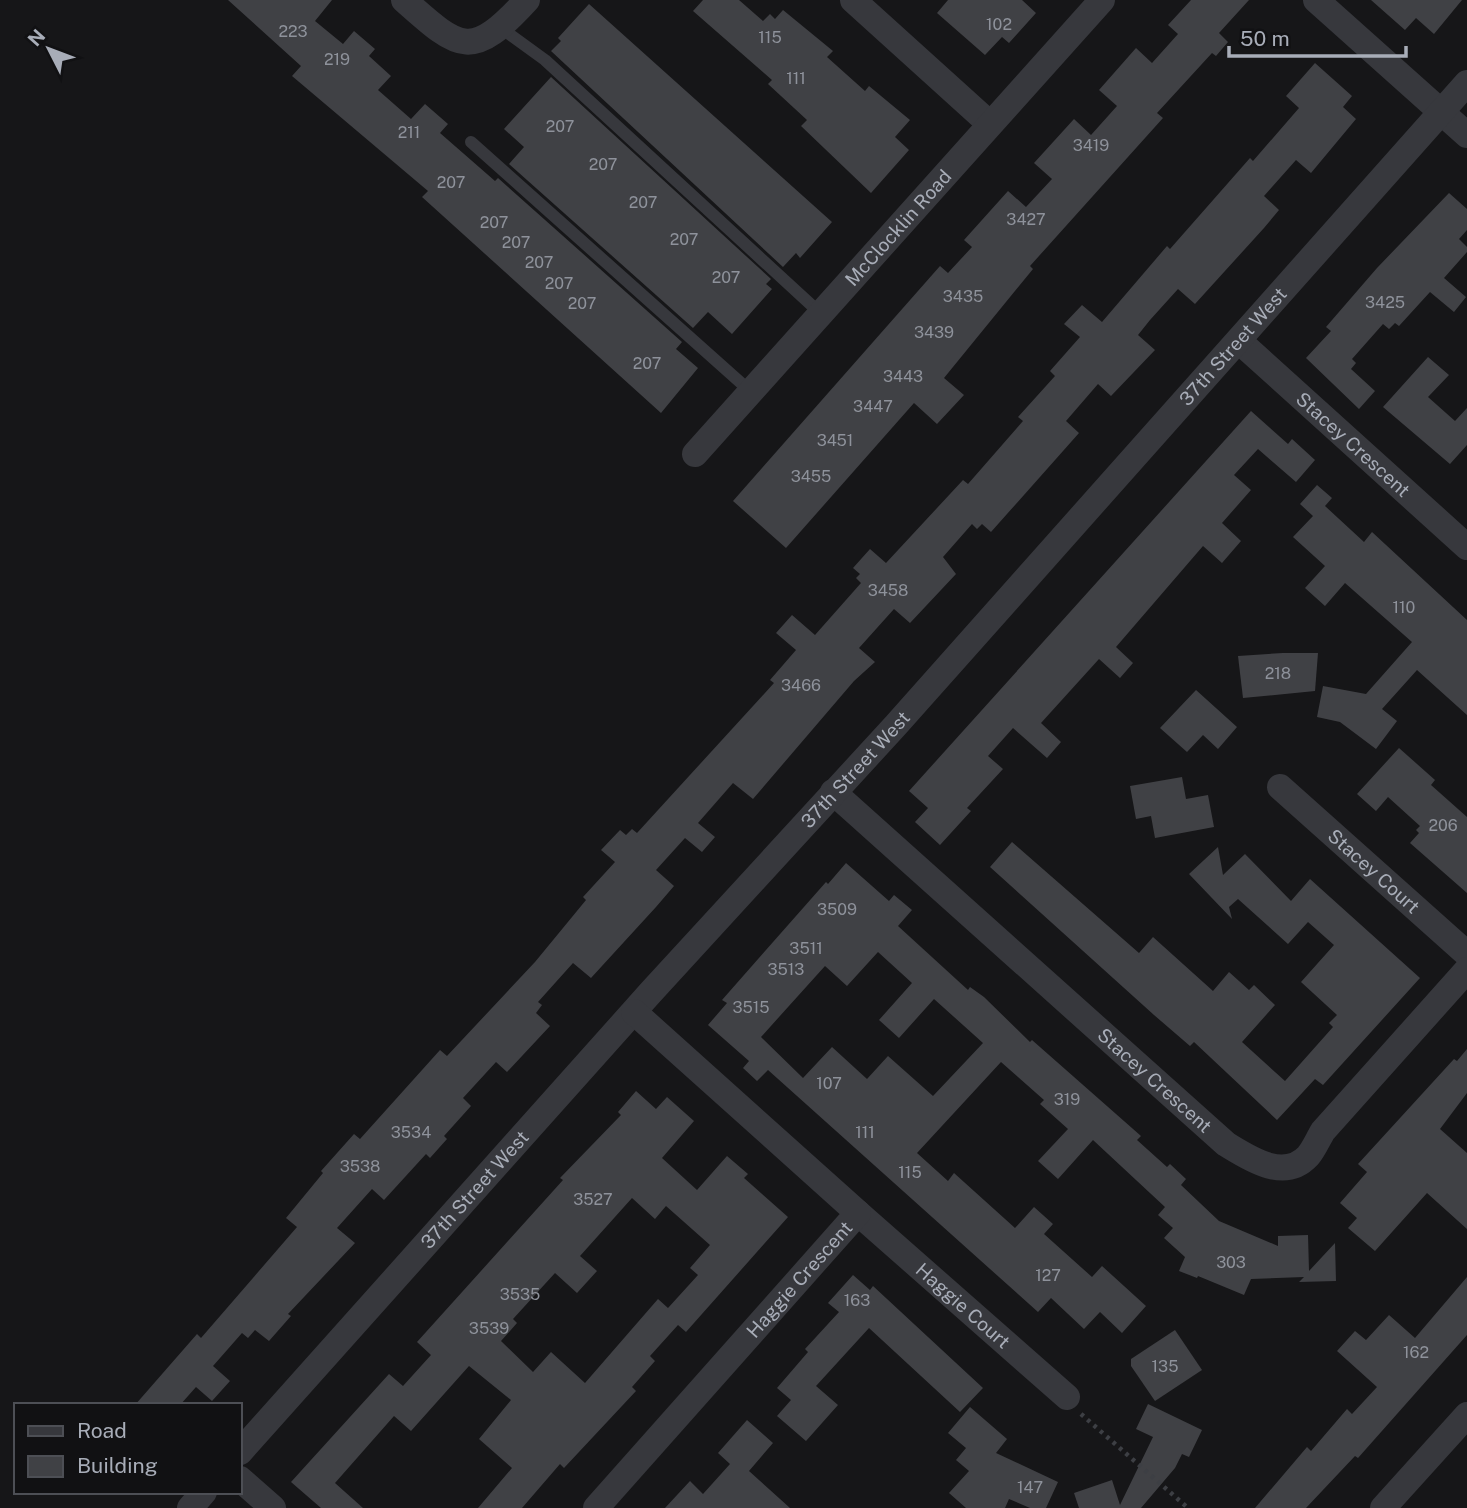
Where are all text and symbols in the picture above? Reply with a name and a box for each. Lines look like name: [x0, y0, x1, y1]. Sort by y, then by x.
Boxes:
north arrow: [14, 14, 84, 84]
scale bar: [1229, 14, 1406, 58]
house number: 102: [986, 15, 1012, 34]
house number: 223: [278, 22, 308, 41]
text: N: [23, 25, 50, 51]
text: 50 m: [1240, 26, 1290, 51]
house number: 115: [758, 28, 782, 47]
house number: 219: [324, 50, 350, 69]
house number: 111: [786, 69, 806, 88]
house number: 207: [546, 117, 574, 136]
house number: 211: [398, 123, 420, 142]
house number: 3419: [1073, 136, 1109, 155]
house number: 207: [589, 155, 617, 174]
street label: McClocklin Road: [840, 165, 956, 290]
house number: 207: [437, 173, 465, 192]
house number: 207: [629, 193, 657, 212]
house number: 3427: [1006, 210, 1046, 229]
house number: 207: [480, 213, 508, 232]
house number: 207: [670, 230, 698, 249]
house number: 207: [502, 233, 530, 252]
house number: 207: [525, 253, 553, 272]
house number: 207: [712, 268, 740, 287]
house number: 207: [545, 274, 573, 293]
street label: 37th Street West: [1175, 283, 1291, 410]
house number: 3435: [943, 287, 983, 306]
house number: 3425: [1365, 293, 1405, 312]
house number: 207: [568, 294, 596, 313]
house number: 3439: [914, 323, 954, 342]
house number: 207: [633, 354, 661, 373]
house number: 3443: [883, 367, 923, 386]
street label: Stacey Crescent: [1292, 387, 1415, 501]
house number: 3447: [853, 397, 893, 416]
house number: 3451: [817, 431, 853, 450]
house number: 3455: [791, 467, 831, 486]
house number: 3458: [868, 581, 908, 600]
house number: 110: [1393, 598, 1416, 617]
house number: 218: [1265, 664, 1291, 683]
house number: 3466: [781, 676, 821, 695]
street label: 37th Street West: [796, 706, 914, 832]
house number: 206: [1428, 816, 1458, 835]
street label: Stacey Court: [1324, 824, 1424, 918]
house number: 3509: [817, 900, 857, 919]
house number: 3511: [789, 939, 823, 958]
house number: 3513: [768, 960, 804, 979]
house number: 3515: [732, 998, 770, 1017]
street label: Stacey Crescent: [1093, 1023, 1216, 1137]
house number: 107: [816, 1074, 842, 1093]
house number: 319: [1054, 1090, 1080, 1109]
house number: 3534: [391, 1123, 431, 1142]
house number: 111: [855, 1123, 875, 1142]
street label: 37th Street West: [416, 1126, 533, 1253]
house number: 3538: [340, 1157, 380, 1176]
house number: 115: [898, 1163, 922, 1182]
house number: 3527: [573, 1190, 613, 1209]
street label: Haggie Crescent: [742, 1217, 857, 1342]
house number: 303: [1216, 1253, 1246, 1272]
street label: Haggie Court: [912, 1258, 1015, 1353]
house number: 127: [1035, 1266, 1061, 1285]
house number: 3535: [500, 1285, 540, 1304]
house number: 163: [844, 1291, 870, 1310]
house number: 3539: [469, 1319, 509, 1338]
house number: 162: [1403, 1343, 1429, 1362]
house number: 135: [1152, 1357, 1178, 1376]
legend: [14, 1403, 242, 1494]
text: Road: [77, 1418, 127, 1443]
text: Building: [77, 1453, 158, 1478]
house number: 147: [1017, 1478, 1043, 1497]

